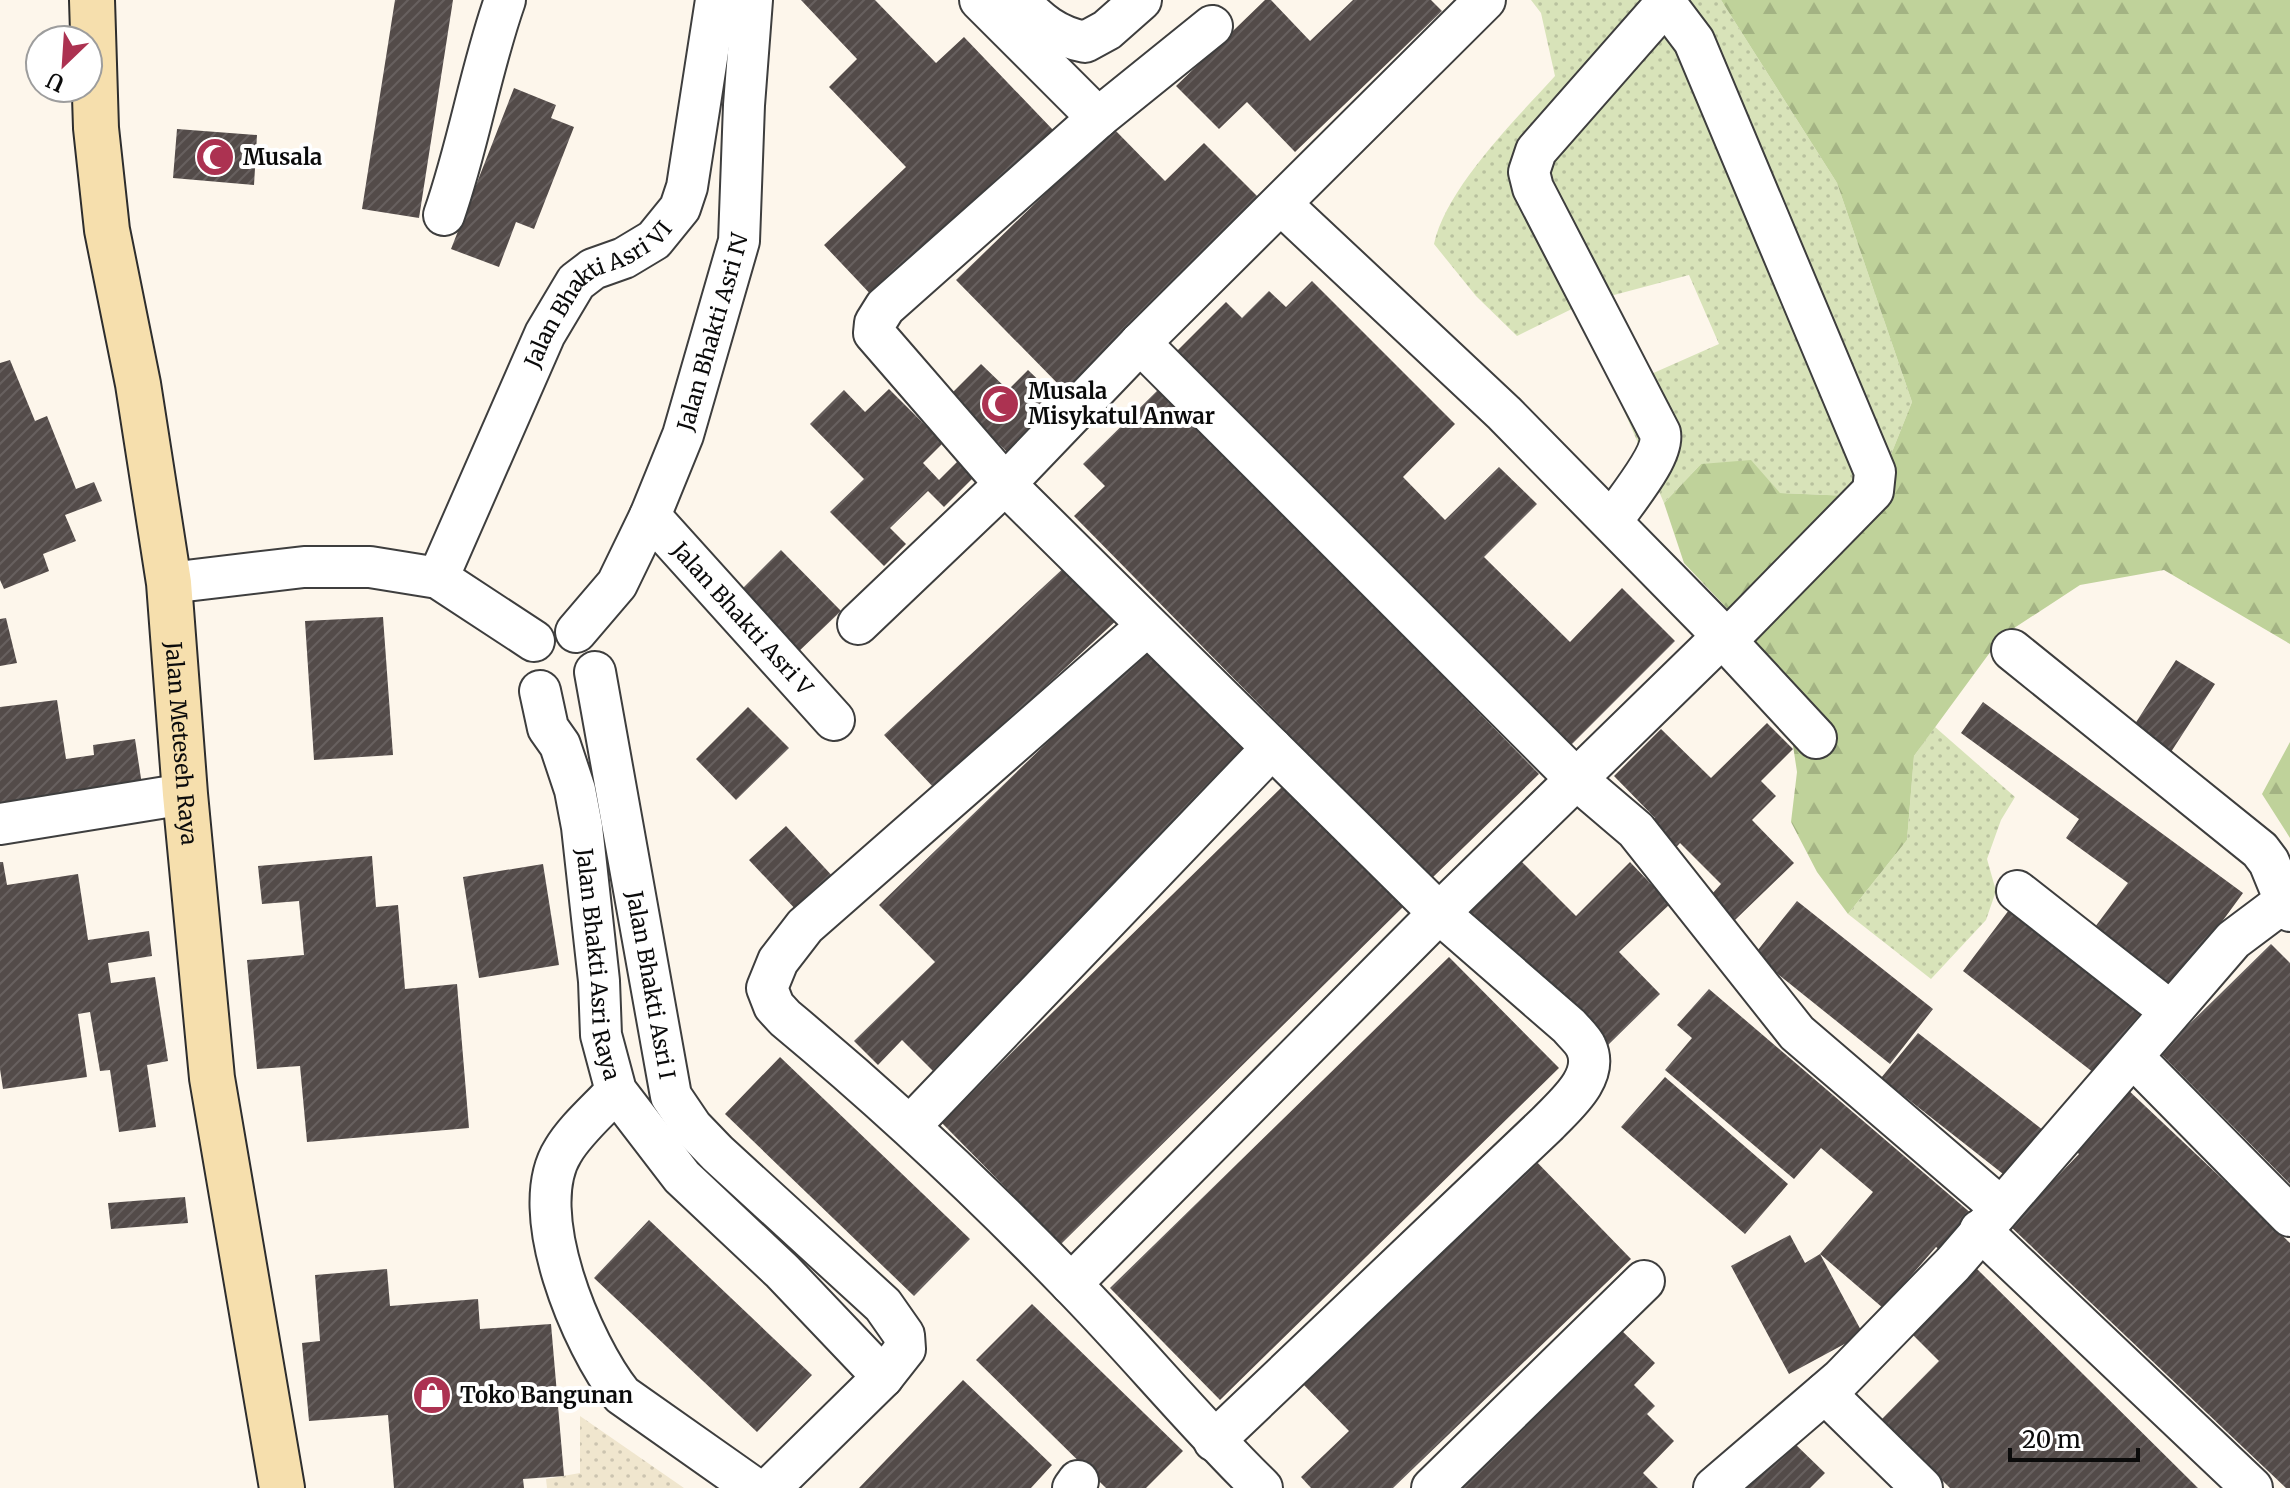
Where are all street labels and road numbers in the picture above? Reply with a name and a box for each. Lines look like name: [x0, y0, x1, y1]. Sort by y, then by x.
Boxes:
street label: Jalan Bhakti Asri VI: [518, 215, 678, 373]
street label: Jalan Bhakti Asri IV: [671, 230, 753, 435]
street label: Jalan Bhakti Asri V: [665, 535, 820, 702]
street label: Jalan Meteseh Raya: [159, 640, 204, 847]
street label: Jalan Bhakti Asri Raya: [570, 846, 626, 1083]
street label: Jalan Bhakti Asri I: [620, 888, 682, 1081]

